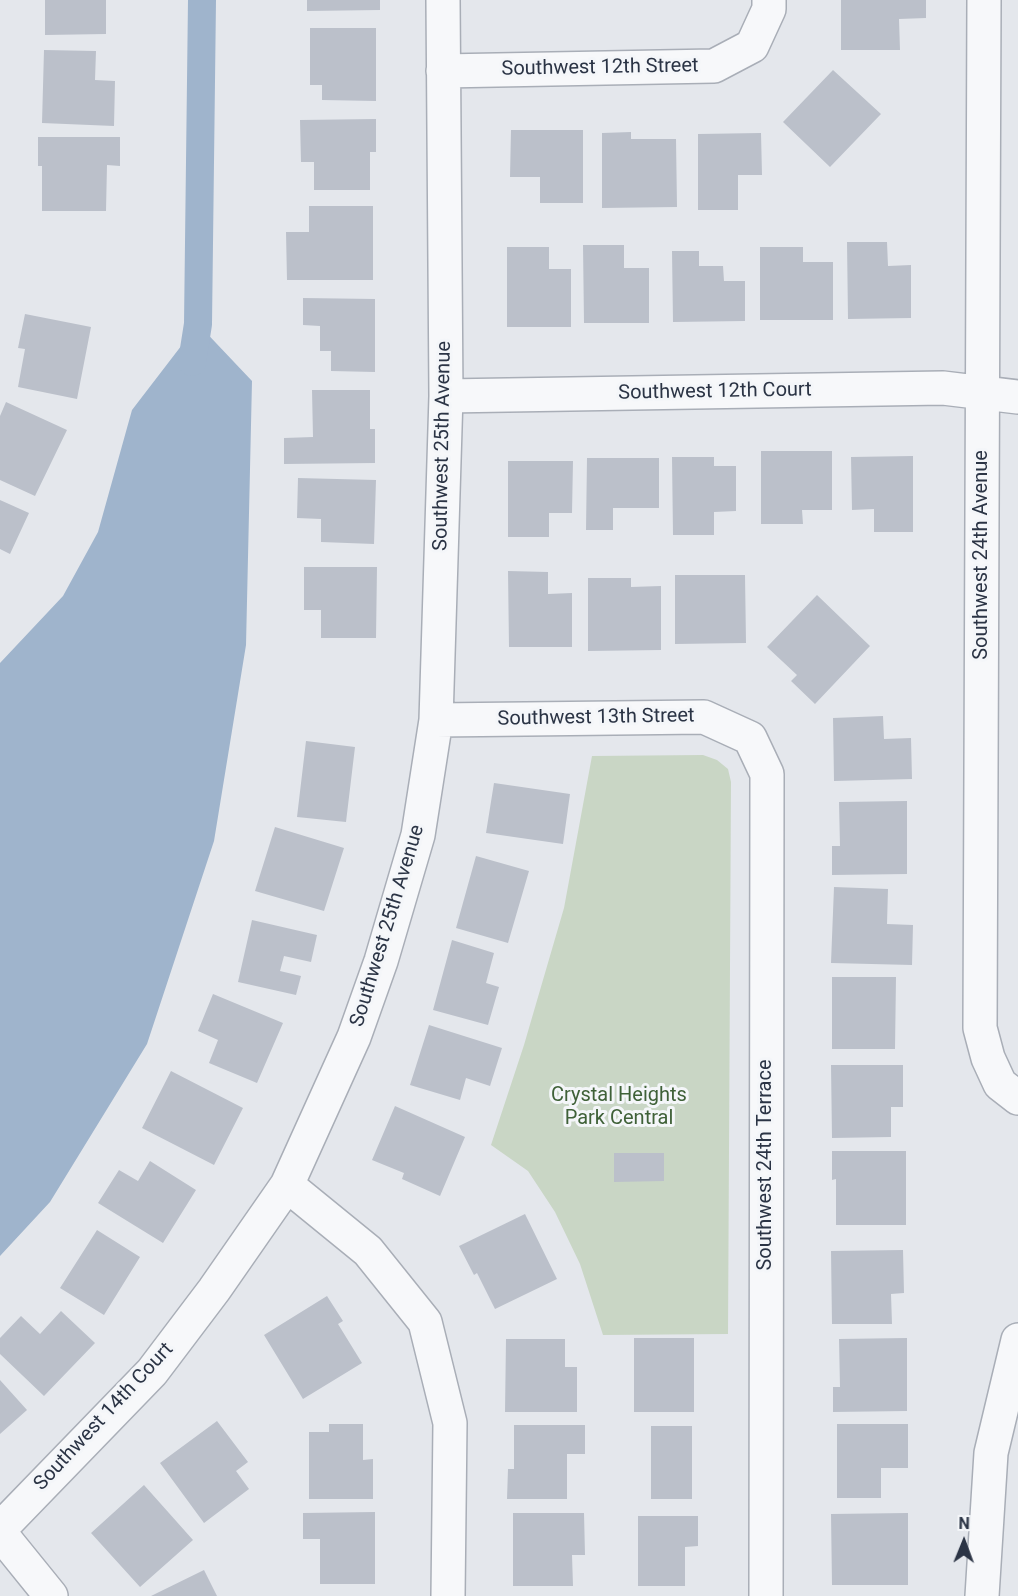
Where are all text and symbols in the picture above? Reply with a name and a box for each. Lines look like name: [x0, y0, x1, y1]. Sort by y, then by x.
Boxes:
street label: Southwest 12th Street: [501, 54, 699, 82]
street label: Southwest 25th Avenue: [429, 341, 457, 551]
street label: Southwest 12th Court: [618, 378, 812, 406]
street label: Southwest 24th Avenue: [970, 450, 994, 660]
street label: Southwest 13th Street: [497, 704, 695, 732]
street label: Southwest 25th Avenue: [346, 822, 430, 1030]
street label: Southwest 24th Terrace: [754, 1059, 778, 1271]
park label: Crystal Heights Park Central: [551, 1084, 687, 1131]
street label: Southwest 14th Court: [29, 1338, 179, 1496]
north arrow: [934, 1512, 994, 1572]
text: N: [959, 1514, 970, 1533]

